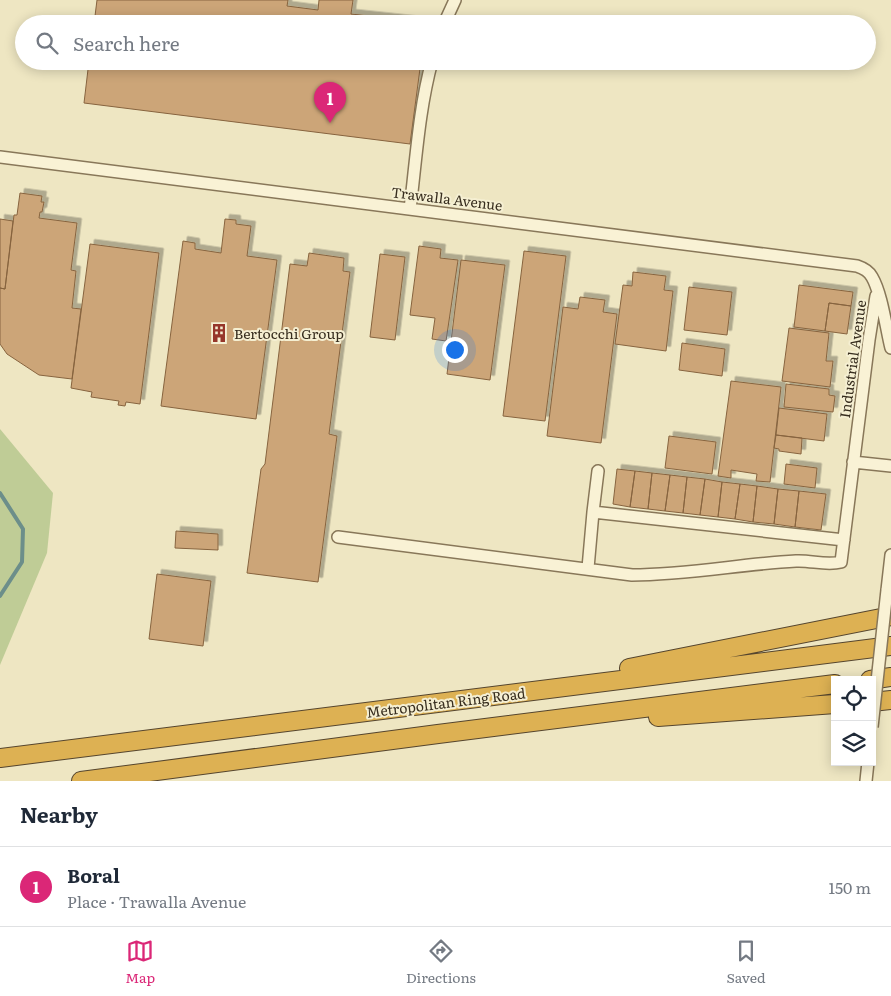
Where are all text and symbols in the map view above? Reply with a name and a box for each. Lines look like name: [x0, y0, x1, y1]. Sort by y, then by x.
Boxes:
search box: [15, 15, 876, 70]
icon: search: [33, 29, 61, 57]
text: Search here: [73, 29, 180, 57]
pin: 1: [314, 82, 346, 123]
street label: Trawalla Avenue: [390, 181, 504, 215]
street label: Industrial Avenue: [834, 299, 870, 419]
building icon: Bertocchi Group: [208, 322, 230, 344]
place label: Bertocchi Group: [234, 323, 344, 343]
your location: [442, 337, 468, 363]
map controls: [831, 676, 876, 766]
button: locate: [831, 676, 876, 721]
street label: Metropolitan Ring Road: [365, 682, 527, 722]
button: layers: [831, 721, 876, 766]
text: Nearby: [20, 798, 98, 829]
text: Boral: [67, 861, 120, 889]
text: 1: [33, 875, 39, 899]
text: 150 m: [828, 875, 871, 899]
text: Place · Trawalla Avenue: [67, 889, 246, 913]
tab: Map: [125, 937, 155, 987]
tab: Directions: [406, 937, 476, 987]
tab: Saved: [727, 937, 766, 987]

